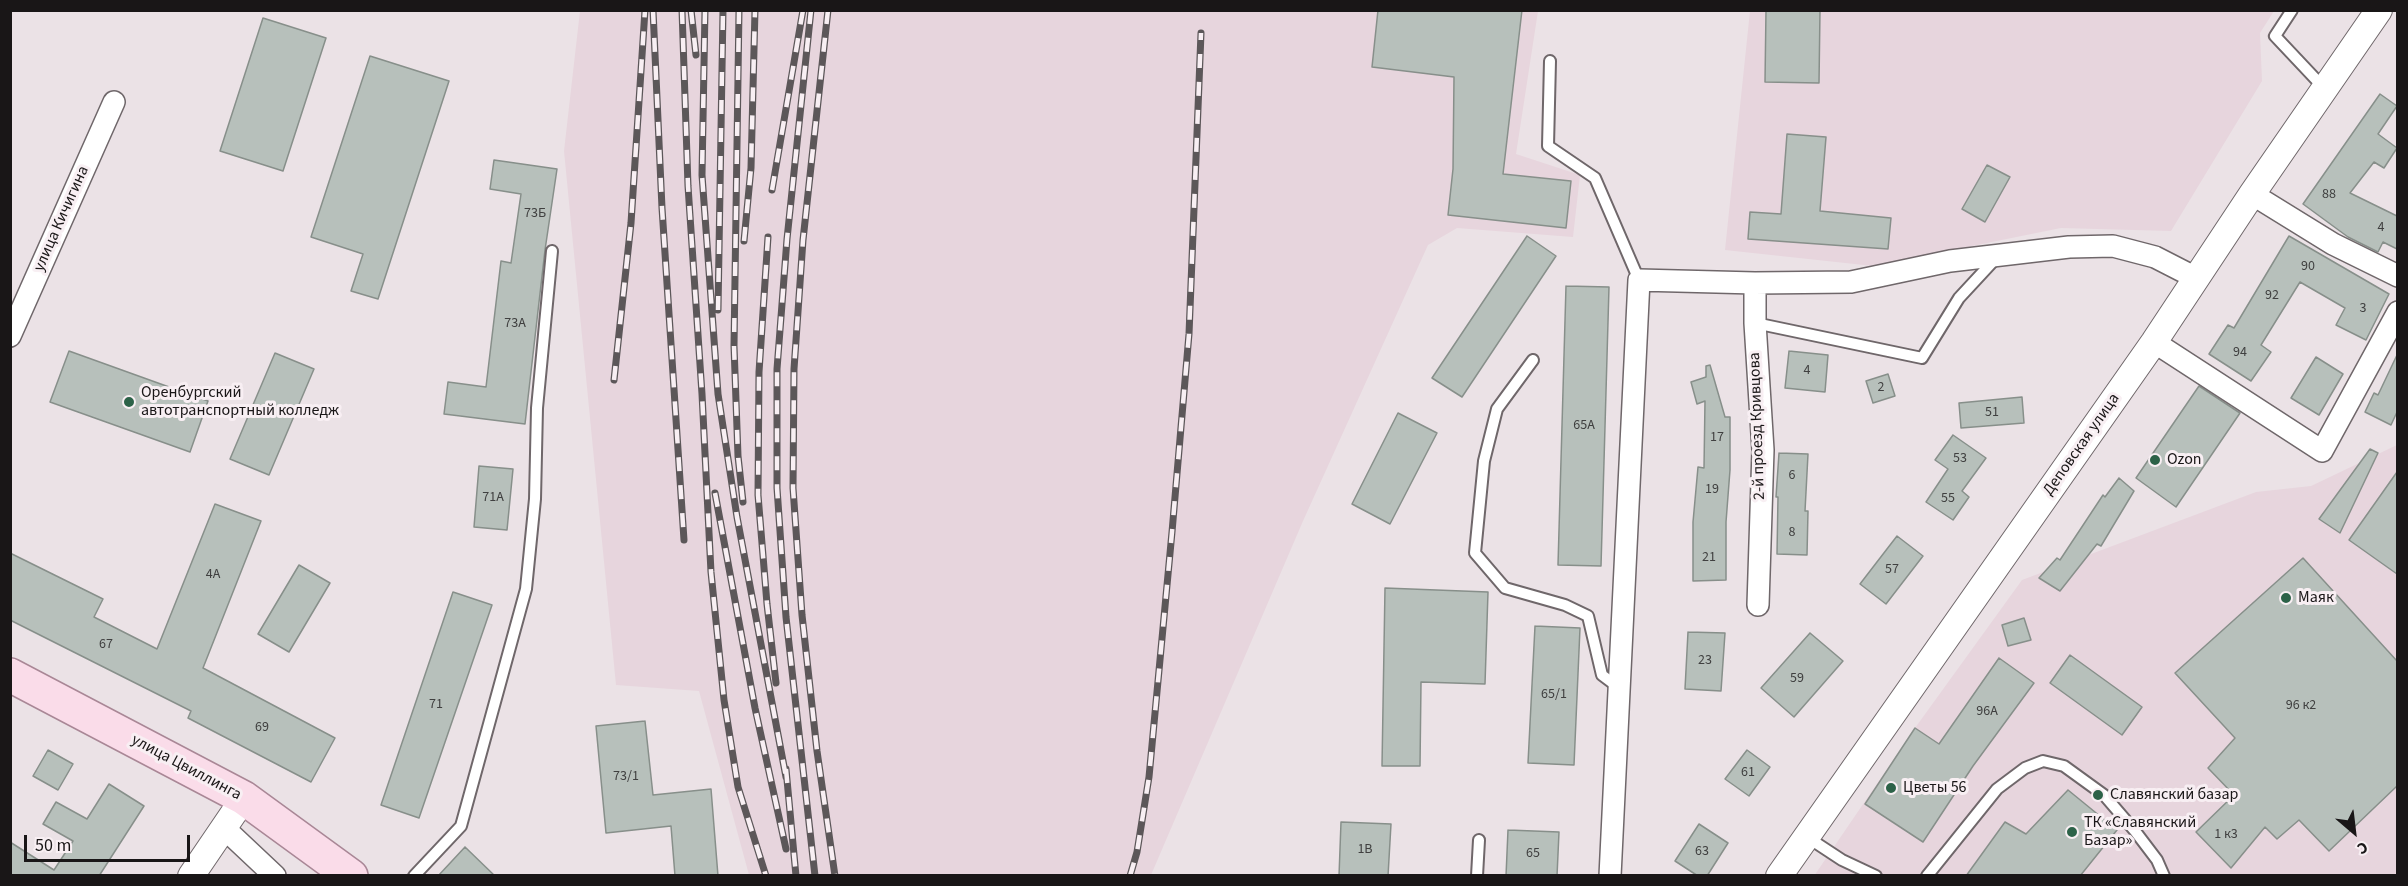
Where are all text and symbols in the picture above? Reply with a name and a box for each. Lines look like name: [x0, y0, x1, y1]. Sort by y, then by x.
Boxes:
street label: улица Кичигина: [30, 163, 94, 275]
house number: 88: [2322, 187, 2336, 203]
house number: 73Б: [524, 206, 546, 222]
house number: 4: [2378, 220, 2384, 236]
house number: 90: [2301, 259, 2315, 275]
house number: 92: [2265, 288, 2279, 304]
house number: 3: [2360, 301, 2366, 317]
house number: 73А: [504, 316, 526, 332]
house number: 94: [2233, 345, 2247, 361]
street label: 2-й проезд Кривцова: [1746, 352, 1770, 500]
house number: 4: [1804, 363, 1810, 379]
house number: 2: [1878, 380, 1884, 396]
place label: Оренбургский автотранспортный колледж: [141, 383, 339, 421]
street label: Деповская улица: [2040, 390, 2124, 500]
marker: Оренбургский автотранспортный колледж: [122, 395, 136, 409]
house number: 51: [1985, 405, 1999, 421]
house number: 65А: [1573, 418, 1595, 434]
house number: 17: [1710, 430, 1724, 446]
place label: Ozon: [2167, 450, 2202, 470]
house number: 53: [1953, 451, 1967, 467]
marker: Ozon: [2148, 453, 2162, 467]
house number: 6: [1789, 468, 1795, 484]
house number: 19: [1705, 482, 1719, 498]
house number: 71А: [482, 490, 504, 506]
house number: 55: [1941, 491, 1955, 507]
house number: 8: [1789, 525, 1795, 541]
house number: 21: [1702, 550, 1716, 566]
house number: 57: [1885, 562, 1899, 578]
house number: 4А: [206, 567, 220, 583]
place label: Маяк: [2298, 588, 2334, 608]
marker: Маяк: [2279, 591, 2293, 605]
house number: 67: [99, 637, 113, 653]
house number: 23: [1698, 653, 1712, 669]
house number: 59: [1790, 671, 1804, 687]
house number: 65/1: [1541, 687, 1567, 703]
house number: 71: [429, 697, 443, 713]
house number: 96 к2: [2286, 698, 2316, 714]
house number: 96А: [1976, 704, 1998, 720]
house number: 69: [255, 720, 269, 736]
street label: улица Цвиллинга: [128, 731, 244, 805]
house number: 61: [1741, 765, 1755, 781]
house number: 73/1: [613, 769, 639, 785]
place label: Цветы 56: [1903, 778, 1967, 798]
marker: Цветы 56: [1884, 781, 1898, 795]
place label: Славянский базар: [2110, 785, 2238, 805]
marker: Славянский базар: [2091, 788, 2105, 802]
north arrow: [2324, 802, 2384, 862]
place label: ТК «Славянский Базар»: [2084, 813, 2196, 851]
scale bar: [27, 823, 194, 861]
marker: ТК «Славянский Базар»: [2065, 825, 2079, 839]
house number: 1 к3: [2214, 827, 2238, 843]
text: 50 m: [35, 833, 71, 858]
text: С: [2353, 836, 2372, 860]
house number: 1В: [1357, 842, 1373, 858]
house number: 63: [1695, 844, 1709, 860]
house number: 65: [1526, 846, 1540, 862]

